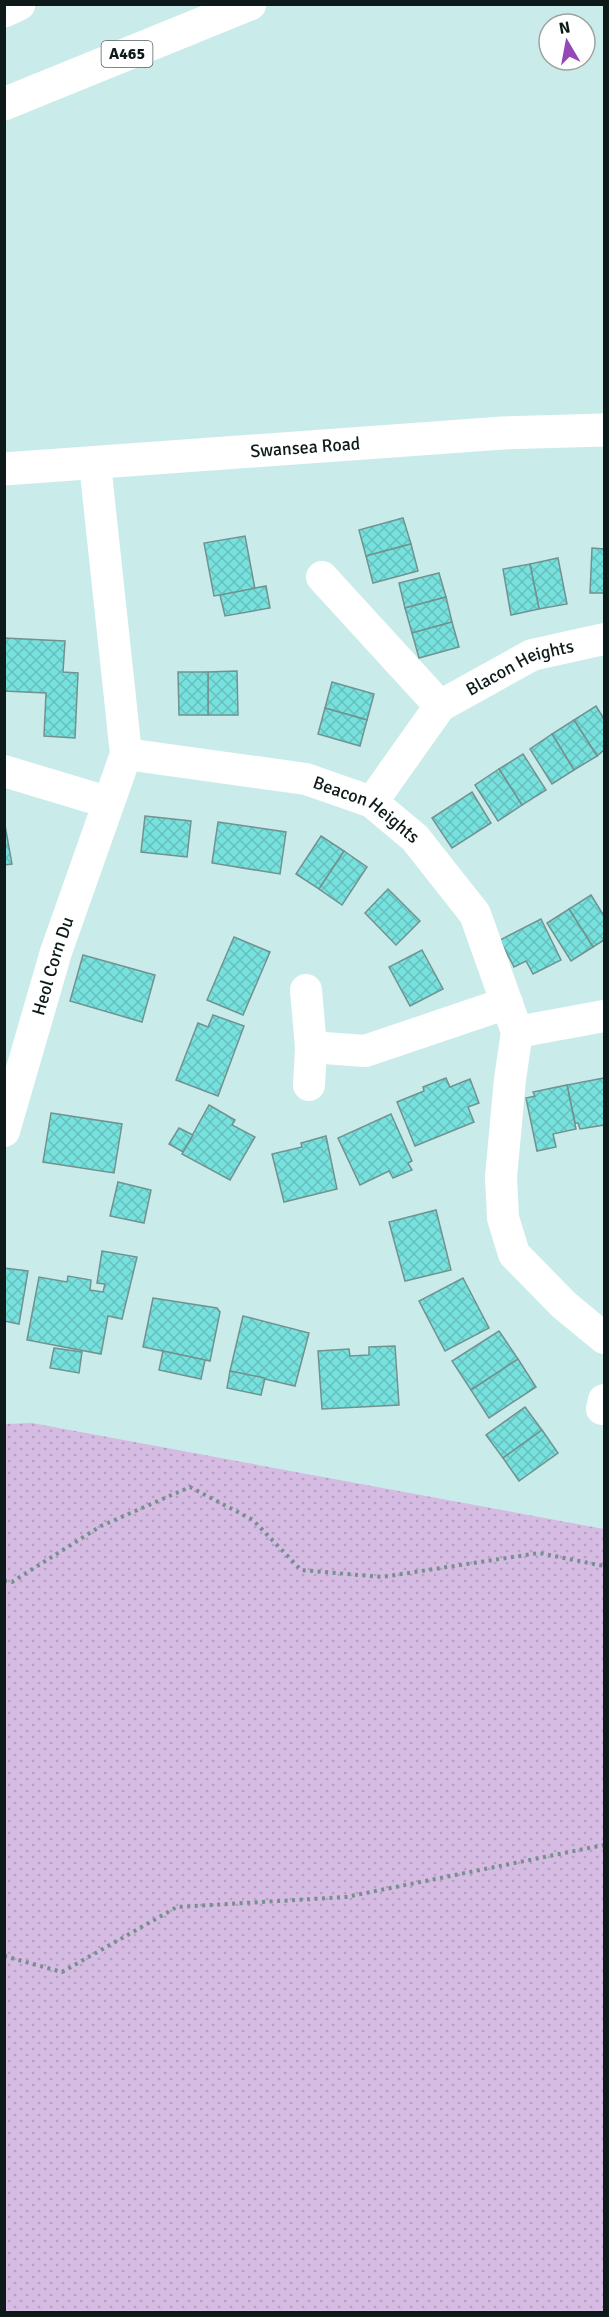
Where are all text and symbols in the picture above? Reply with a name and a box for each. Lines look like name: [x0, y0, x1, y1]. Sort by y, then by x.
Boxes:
north arrow: [537, 12, 597, 72]
text: N: [557, 17, 572, 39]
road number: A465: [102, 41, 152, 67]
street label: Swansea Road: [250, 432, 361, 462]
street label: Blacon Heights: [462, 635, 576, 701]
street label: Beacon Heights: [310, 771, 424, 848]
street label: Heol Corn Du: [27, 914, 79, 1018]

